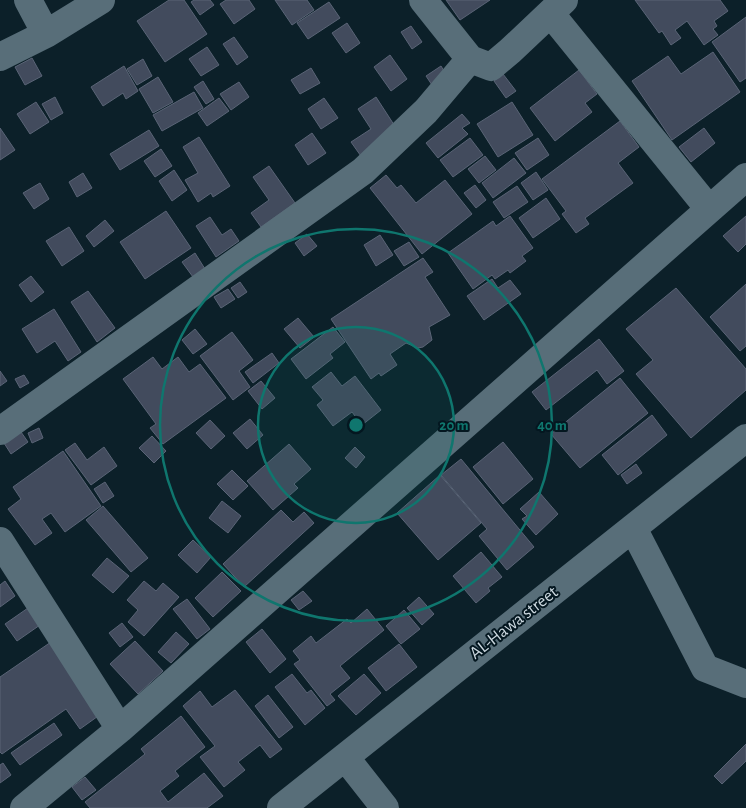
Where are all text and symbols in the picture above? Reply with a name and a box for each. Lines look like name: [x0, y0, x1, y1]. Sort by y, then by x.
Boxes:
centre of rings: [347, 416, 365, 434]
text: 20 m: [439, 418, 469, 433]
text: 40 m: [537, 418, 567, 433]
street label: AL-Hawa street: [466, 583, 562, 663]

